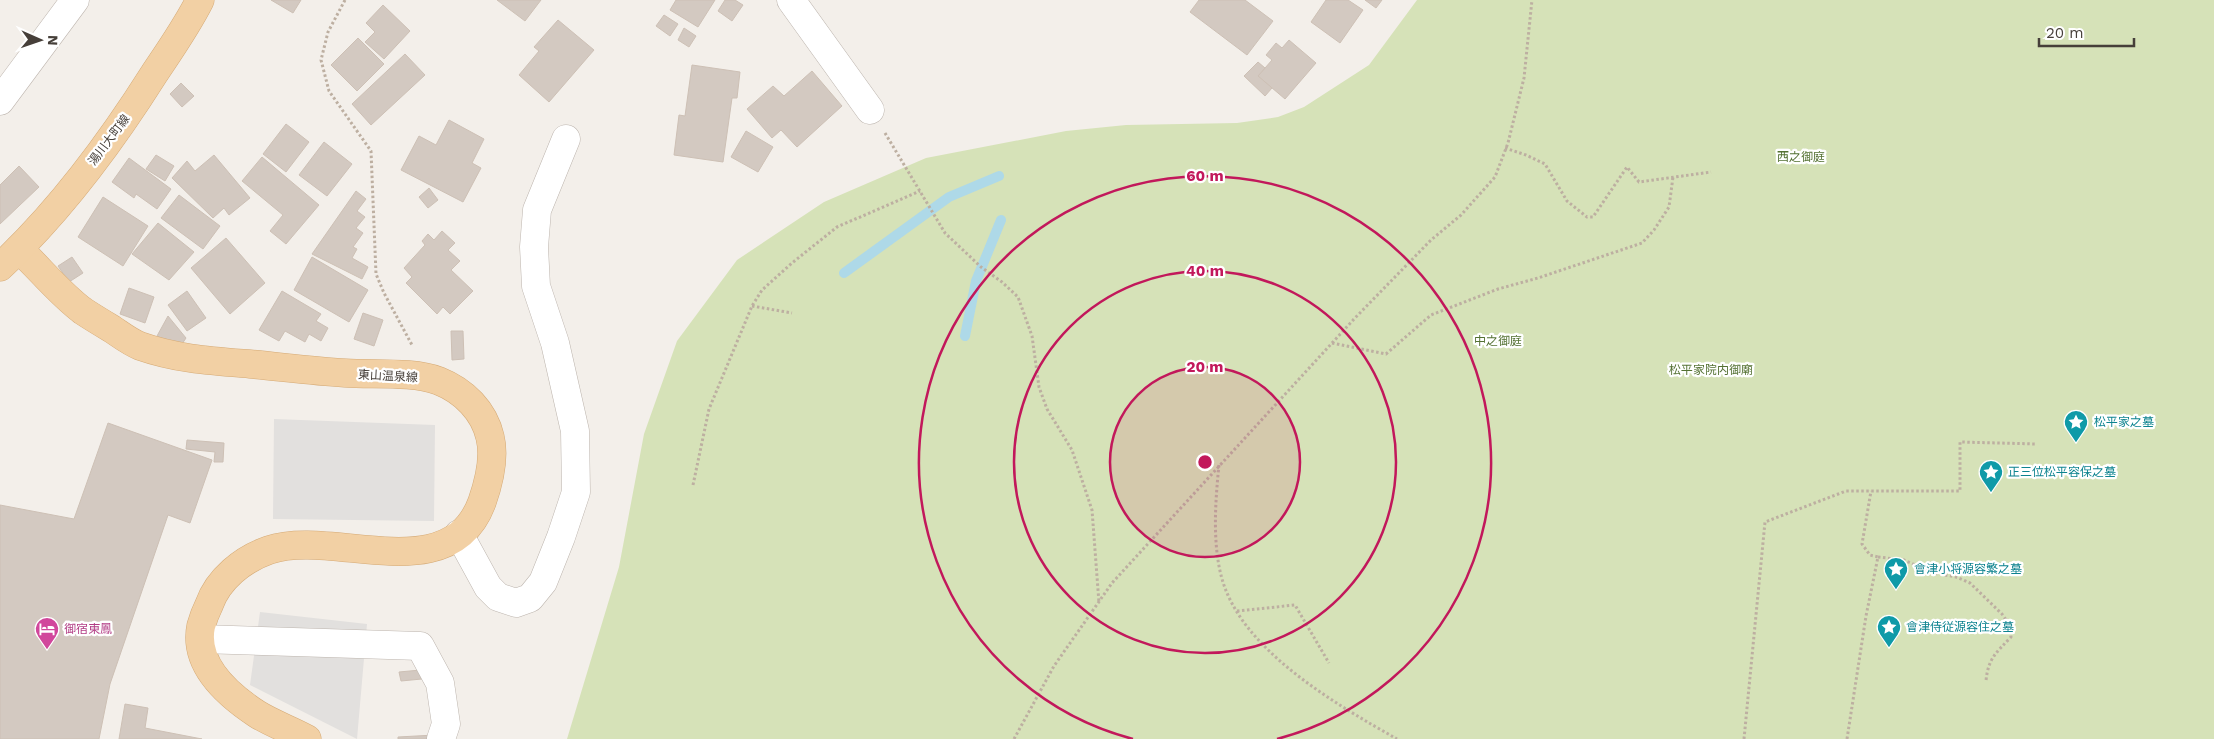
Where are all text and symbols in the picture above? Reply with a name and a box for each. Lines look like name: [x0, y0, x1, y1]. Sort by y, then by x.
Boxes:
north arrow: [15, 15, 65, 65]
scale bar: [2039, 15, 2134, 47]
text: 20 m: [2046, 24, 2084, 42]
text: N: [45, 35, 61, 46]
street label: 湯川大町線: [85, 112, 133, 168]
park label: 西之御庭: [1777, 150, 1825, 164]
text: 60 m: [1186, 167, 1224, 185]
text: 40 m: [1186, 262, 1224, 280]
park label: 中之御庭: [1474, 334, 1522, 348]
text: 20 m: [1186, 358, 1224, 376]
park label: 松平家院内御廟: [1669, 363, 1753, 377]
street label: 東山温泉線: [358, 367, 418, 385]
place icon: 松平家之墓: [2063, 409, 2089, 443]
place label: 松平家之墓: [2094, 415, 2154, 429]
centre of rings: [1196, 453, 1214, 471]
place icon: 正三位松平容保之墓: [1978, 459, 2004, 493]
place label: 正三位松平容保之墓: [2008, 465, 2116, 479]
place icon: 會津小将源容繁之墓: [1883, 556, 1909, 590]
place label: 會津小将源容繁之墓: [1914, 562, 2022, 576]
place icon: 會津侍従源容住之墓: [1876, 614, 1902, 648]
hotel icon: 御宿東鳳: [34, 616, 60, 650]
place label: 會津侍従源容住之墓: [1906, 620, 2014, 634]
place label: 御宿東鳳: [64, 622, 112, 636]

